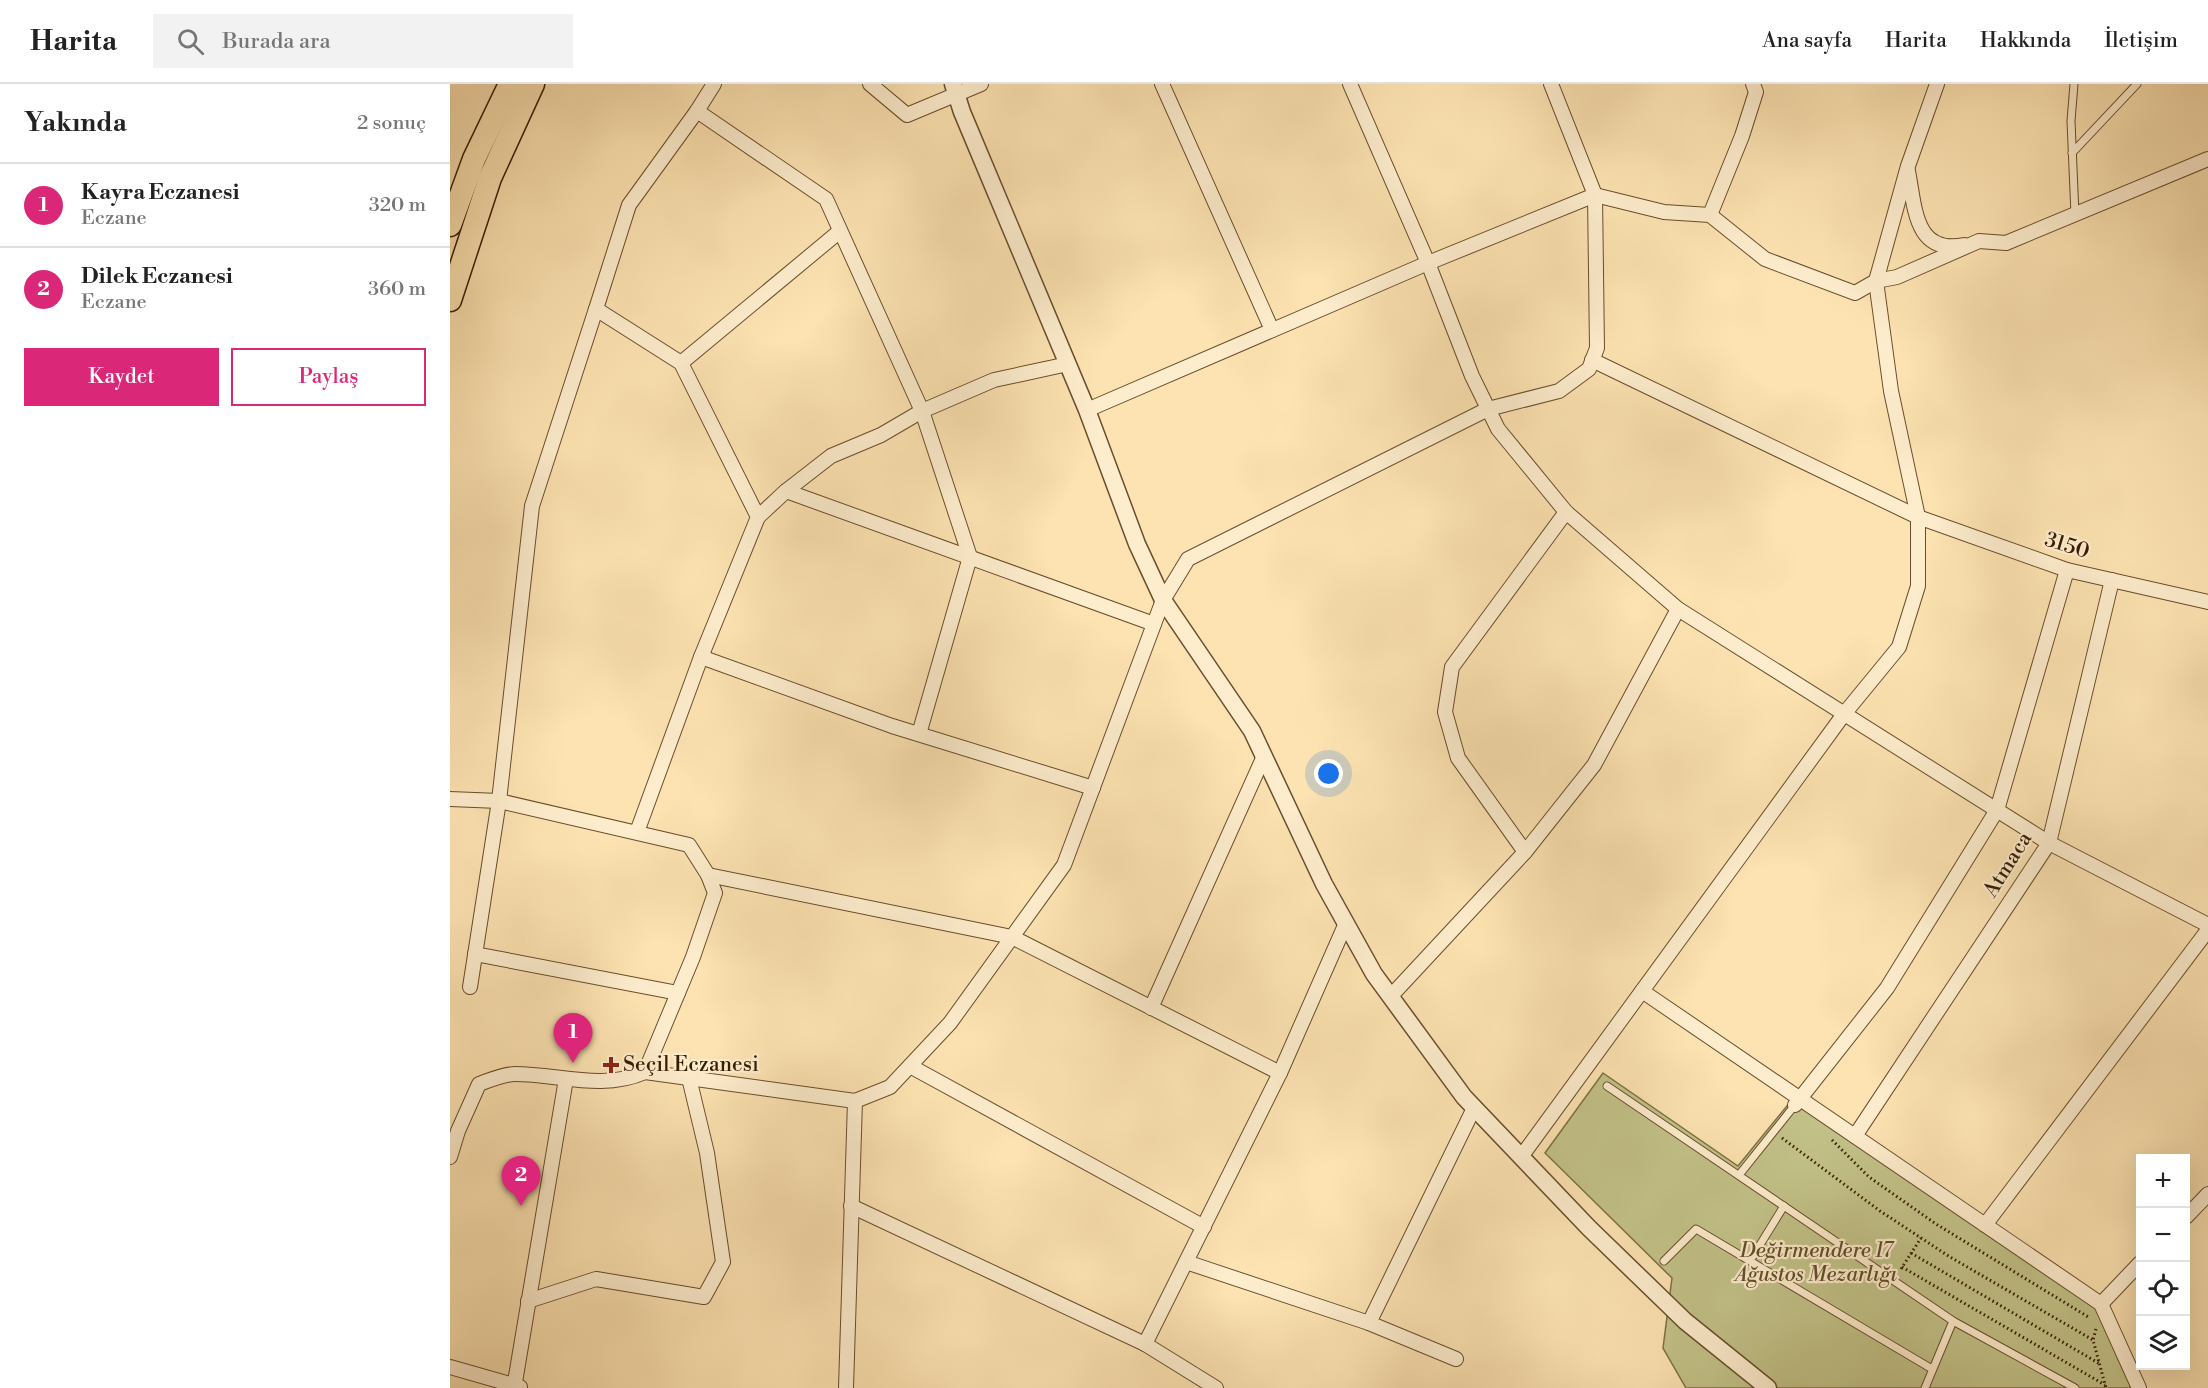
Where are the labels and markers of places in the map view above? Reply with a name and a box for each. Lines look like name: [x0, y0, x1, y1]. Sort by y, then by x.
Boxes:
pin: 1: [554, 1014, 592, 1063]
place label: Seçil Eczanesi: [623, 1052, 759, 1078]
marker: Seçil Eczanesi: [604, 1058, 618, 1072]
pin: 2: [502, 1156, 540, 1206]

